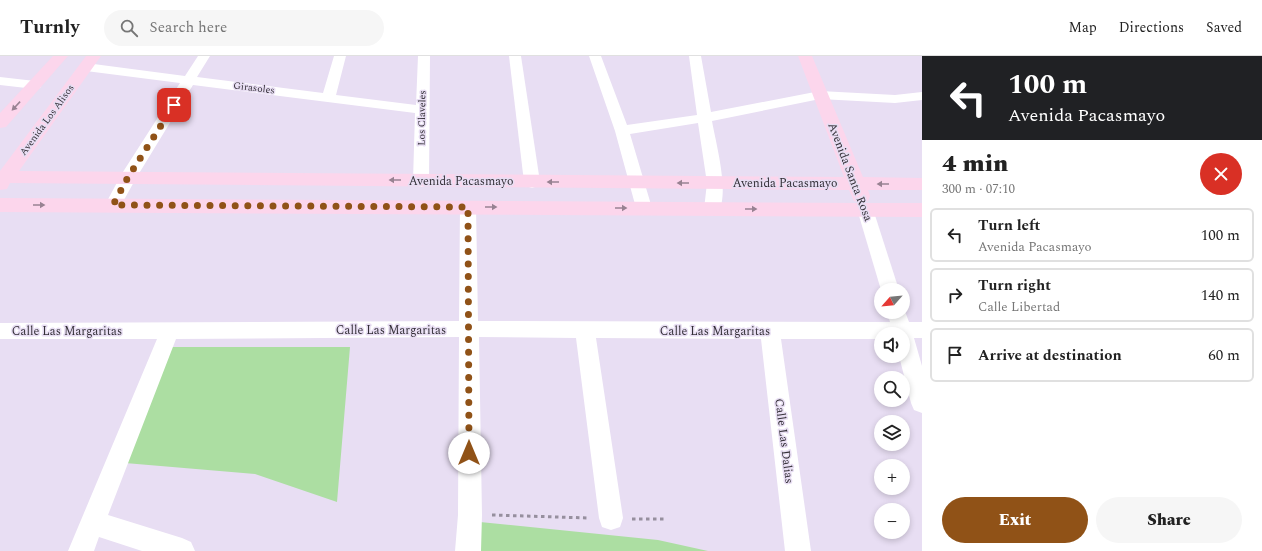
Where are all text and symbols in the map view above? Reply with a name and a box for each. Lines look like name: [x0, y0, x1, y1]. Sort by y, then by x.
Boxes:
search box: [104, 10, 384, 46]
text: Turnly: [20, 13, 80, 42]
text: Search here: [150, 16, 227, 39]
icon: search: [118, 17, 140, 39]
text: Map: [1069, 17, 1097, 38]
text: Directions: [1119, 17, 1184, 38]
text: Saved: [1206, 17, 1242, 38]
text: 100 m: [1008, 63, 1087, 106]
icon: left: [942, 72, 994, 124]
street label: Girasoles: [232, 78, 276, 98]
street label: Avenida Los Alisos: [16, 81, 78, 159]
pin: [157, 88, 191, 122]
street label: Los Claveles: [414, 90, 430, 146]
icon: arrive: [163, 94, 185, 116]
one-way arrow: [12, 100, 21, 111]
text: Avenida Pacasmayo: [1008, 102, 1165, 129]
street label: Avenida Santa Rosa: [822, 120, 878, 224]
text: 4 min: [942, 146, 1008, 182]
button: close: [1200, 153, 1242, 195]
street label: Avenida Pacasmayo: [409, 172, 513, 191]
street label: Avenida Pacasmayo: [733, 174, 837, 193]
one-way arrow: [389, 177, 401, 184]
one-way arrow: [546, 179, 559, 185]
text: 300 m · 07:10: [942, 179, 1015, 199]
one-way arrow: [676, 180, 689, 186]
one-way arrow: [876, 181, 889, 187]
one-way arrow: [33, 202, 46, 208]
one-way arrow: [485, 204, 498, 210]
one-way arrow: [615, 205, 628, 211]
one-way arrow: [745, 206, 758, 212]
text: Turn left: [978, 214, 1040, 237]
icon: left: [944, 224, 966, 246]
text: 100 m: [1201, 224, 1240, 247]
text: Avenida Pacasmayo: [978, 237, 1091, 257]
text: Turn right: [978, 274, 1051, 297]
north arrow: [874, 283, 910, 319]
map controls: [874, 283, 910, 539]
icon: right: [944, 284, 966, 306]
text: 140 m: [1201, 284, 1240, 307]
text: Calle Libertad: [978, 297, 1060, 317]
street label: Calle Las Margaritas: [336, 321, 446, 340]
street label: Calle Las Margaritas: [12, 322, 122, 341]
street label: Calle Las Margaritas: [660, 322, 770, 341]
button: sound: [874, 327, 910, 363]
icon: arrive: [944, 344, 966, 366]
text: Arrive at destination: [978, 344, 1122, 367]
text: 60 m: [1208, 344, 1240, 367]
button: search: [874, 371, 910, 407]
street label: Calle Las Dalias: [769, 397, 799, 485]
button: layers: [874, 415, 910, 451]
position arrow: [448, 432, 490, 474]
button: +: [874, 459, 910, 495]
button: Exit: [942, 497, 1088, 543]
button: Share: [1096, 497, 1242, 543]
button: −: [874, 503, 910, 539]

